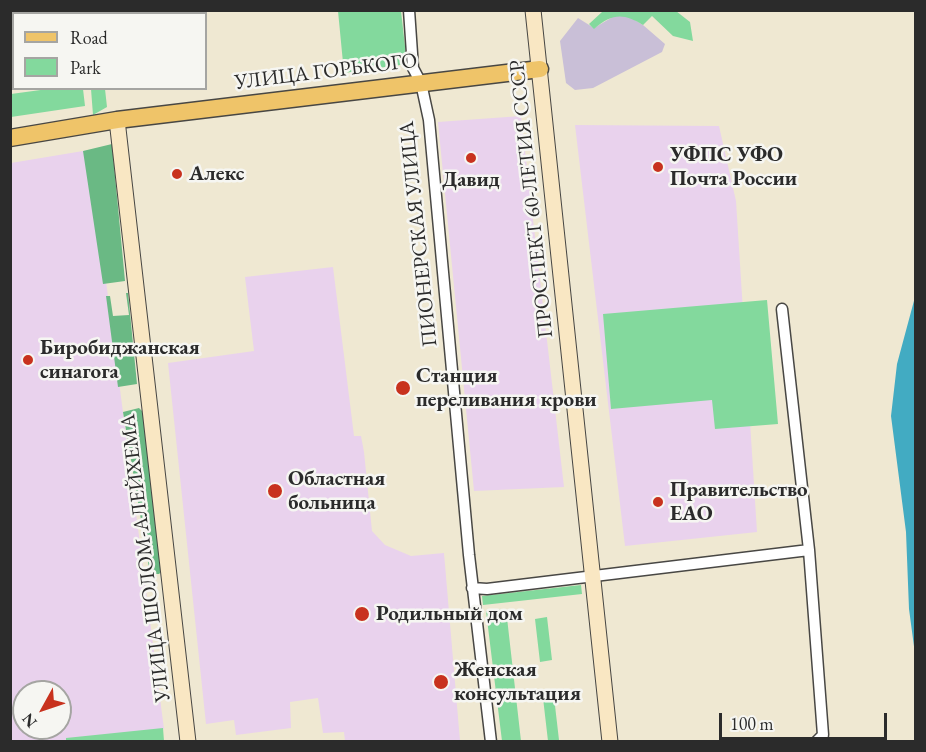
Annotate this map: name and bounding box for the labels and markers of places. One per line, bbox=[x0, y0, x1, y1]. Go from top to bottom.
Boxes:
place label: УФПС УФО Почта России bbox=[670, 142, 797, 192]
marker: Давид bbox=[464, 151, 478, 165]
marker: УФПС УФО Почта России bbox=[651, 160, 665, 174]
place label: Алекс bbox=[189, 161, 244, 187]
marker: Алекс bbox=[170, 167, 184, 181]
place label: Давид bbox=[442, 167, 500, 193]
place label: Биробиджанская синагога bbox=[40, 335, 200, 385]
marker: Биробиджанская синагога bbox=[21, 353, 35, 367]
place label: Станция переливания крови bbox=[416, 363, 597, 413]
marker: Станция переливания крови bbox=[394, 379, 412, 397]
place label: Областная больница bbox=[288, 466, 385, 516]
place label: Правительство ЕАО bbox=[670, 477, 808, 527]
marker: Областная больница bbox=[266, 482, 284, 500]
marker: Правительство ЕАО bbox=[651, 495, 665, 509]
place label: Родильный дом bbox=[376, 601, 523, 627]
marker: Родильный дом bbox=[353, 605, 371, 623]
place label: Женская консультация bbox=[454, 657, 581, 707]
marker: Женская консультация bbox=[432, 673, 450, 691]

